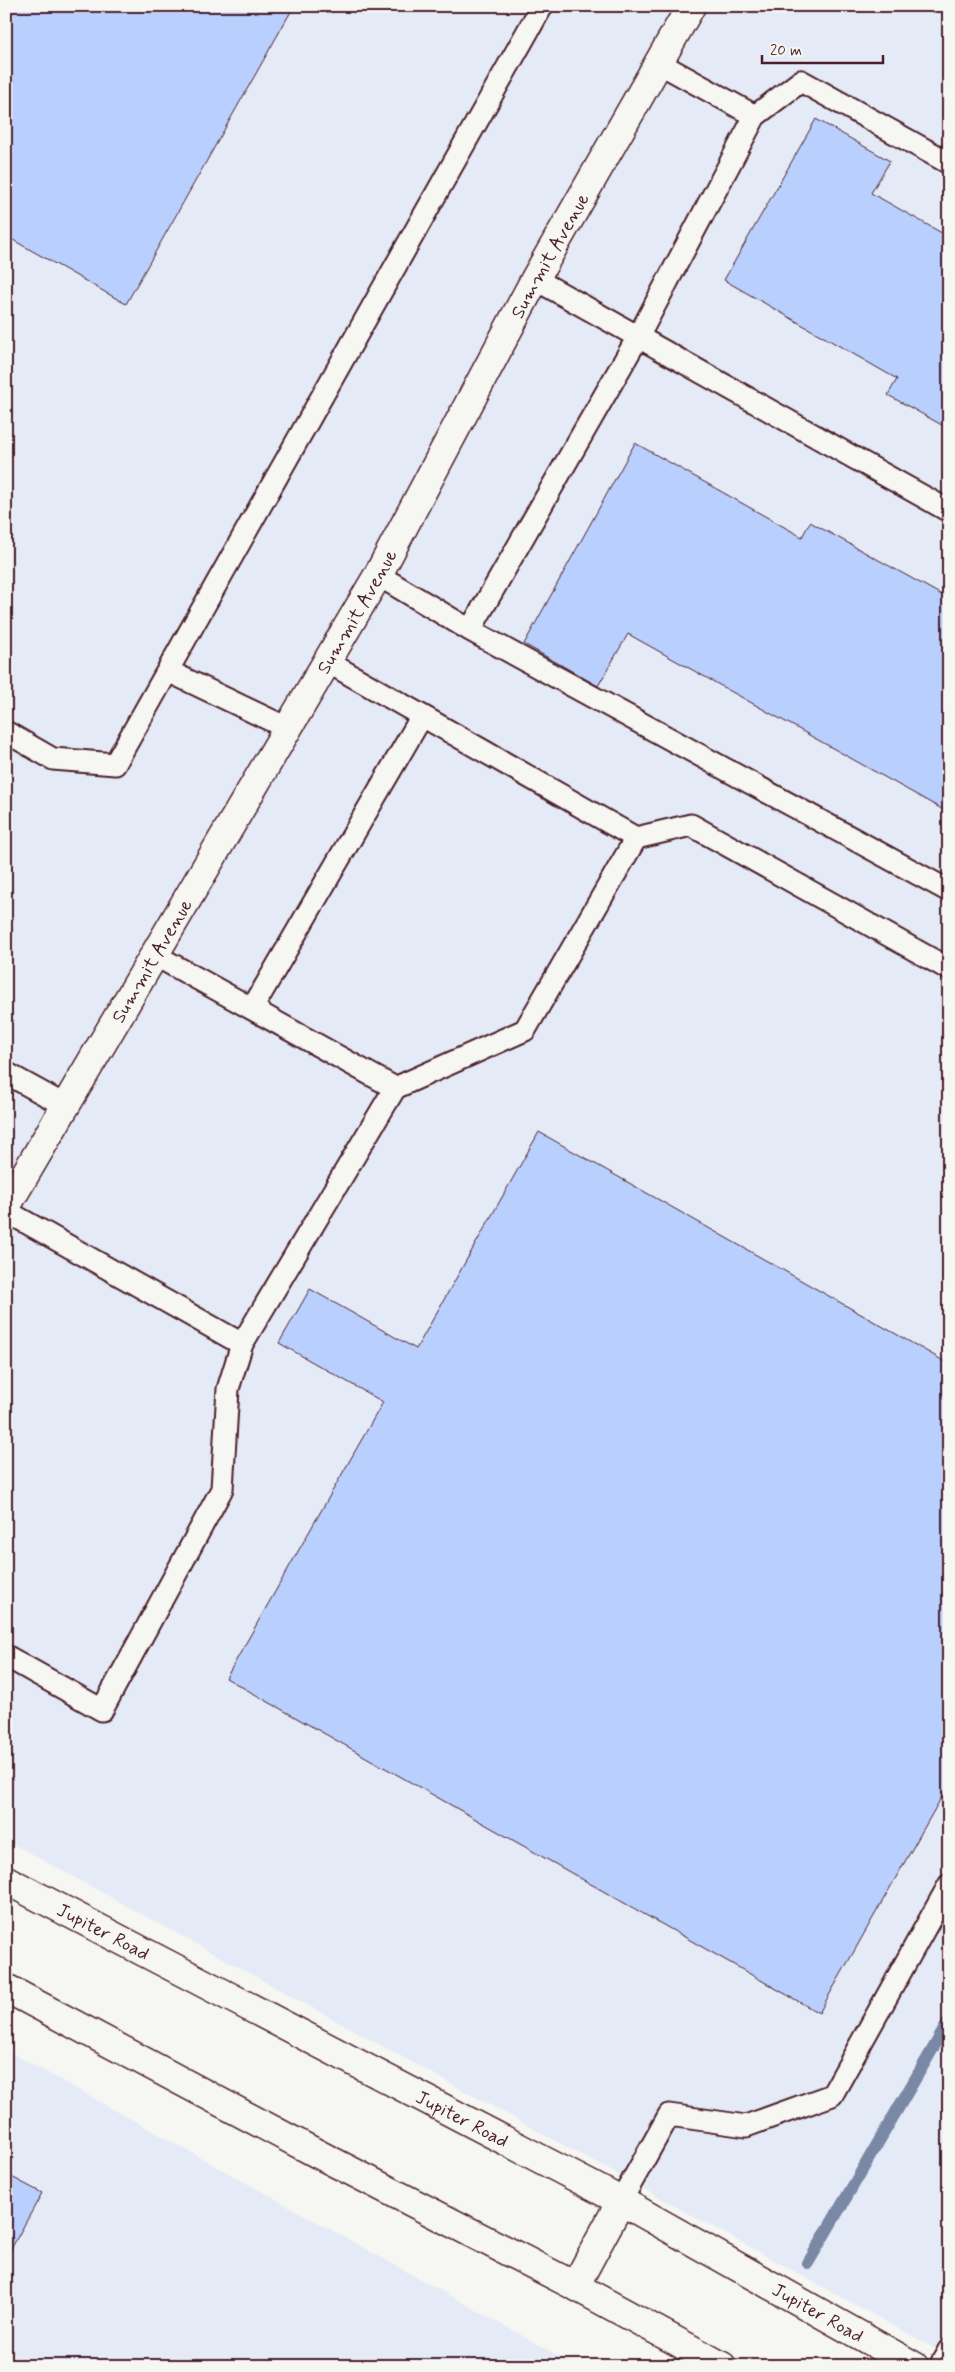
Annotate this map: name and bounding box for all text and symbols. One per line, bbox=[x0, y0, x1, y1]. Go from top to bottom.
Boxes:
scale bar bbox=[762, 32, 884, 64]
text: 20 m bbox=[770, 41, 802, 61]
street label: Summit Avenue bbox=[505, 189, 596, 323]
street label: Summit Avenue bbox=[312, 545, 403, 679]
street label: Summit Avenue bbox=[106, 895, 199, 1028]
street label: Jupiter Road bbox=[52, 1898, 153, 1967]
street label: Jupiter Road bbox=[411, 2085, 512, 2154]
street label: Jupiter Road bbox=[767, 2278, 868, 2349]

